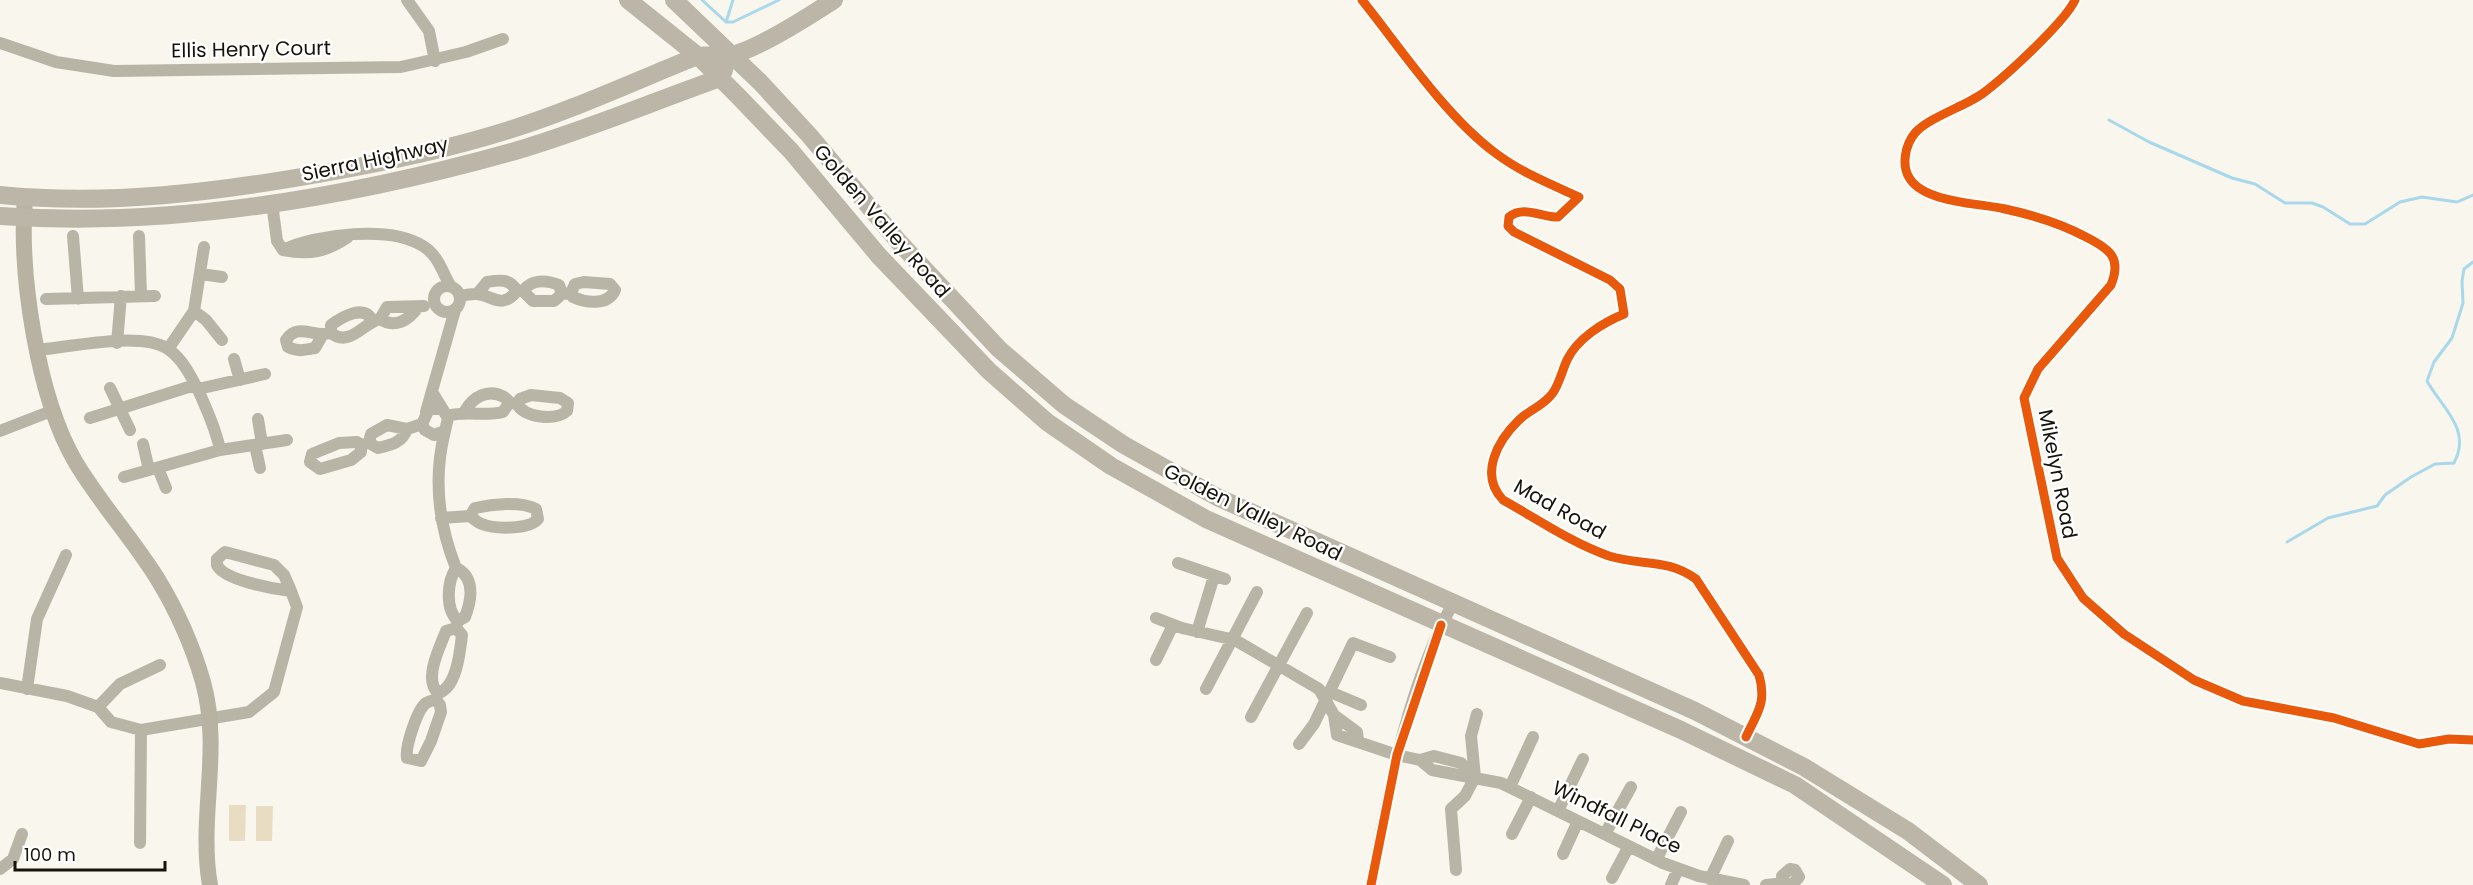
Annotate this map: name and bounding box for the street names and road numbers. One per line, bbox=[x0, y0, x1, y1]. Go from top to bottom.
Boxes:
street label: Ellis Henry Court bbox=[171, 34, 331, 64]
street label: Sierra Highway bbox=[299, 130, 451, 188]
street label: Golden Valley Road bbox=[807, 138, 957, 304]
street label: Mikelyn Road bbox=[2032, 407, 2084, 541]
street label: Golden Valley Road bbox=[1159, 457, 1347, 567]
street label: Mad Road bbox=[1509, 472, 1611, 546]
street label: Windfall Place bbox=[1548, 774, 1686, 860]

